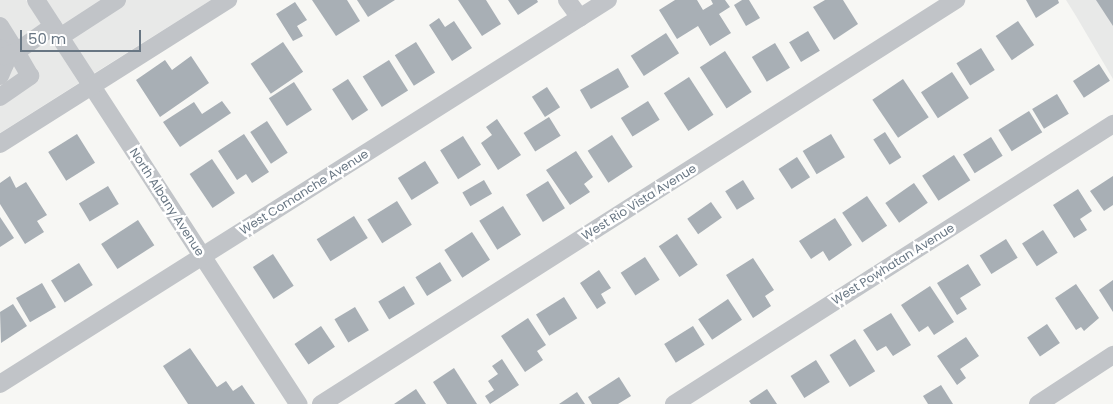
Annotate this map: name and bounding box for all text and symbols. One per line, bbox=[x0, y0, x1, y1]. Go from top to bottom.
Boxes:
scale bar bbox=[22, 20, 144, 52]
text: 50 m bbox=[28, 28, 66, 49]
street label: North Albany Avenue bbox=[127, 145, 207, 259]
street label: West Comanche Avenue bbox=[237, 146, 371, 238]
street label: West Rio Vista Avenue bbox=[579, 161, 699, 243]
street label: West Powhatan Avenue bbox=[829, 220, 957, 308]

